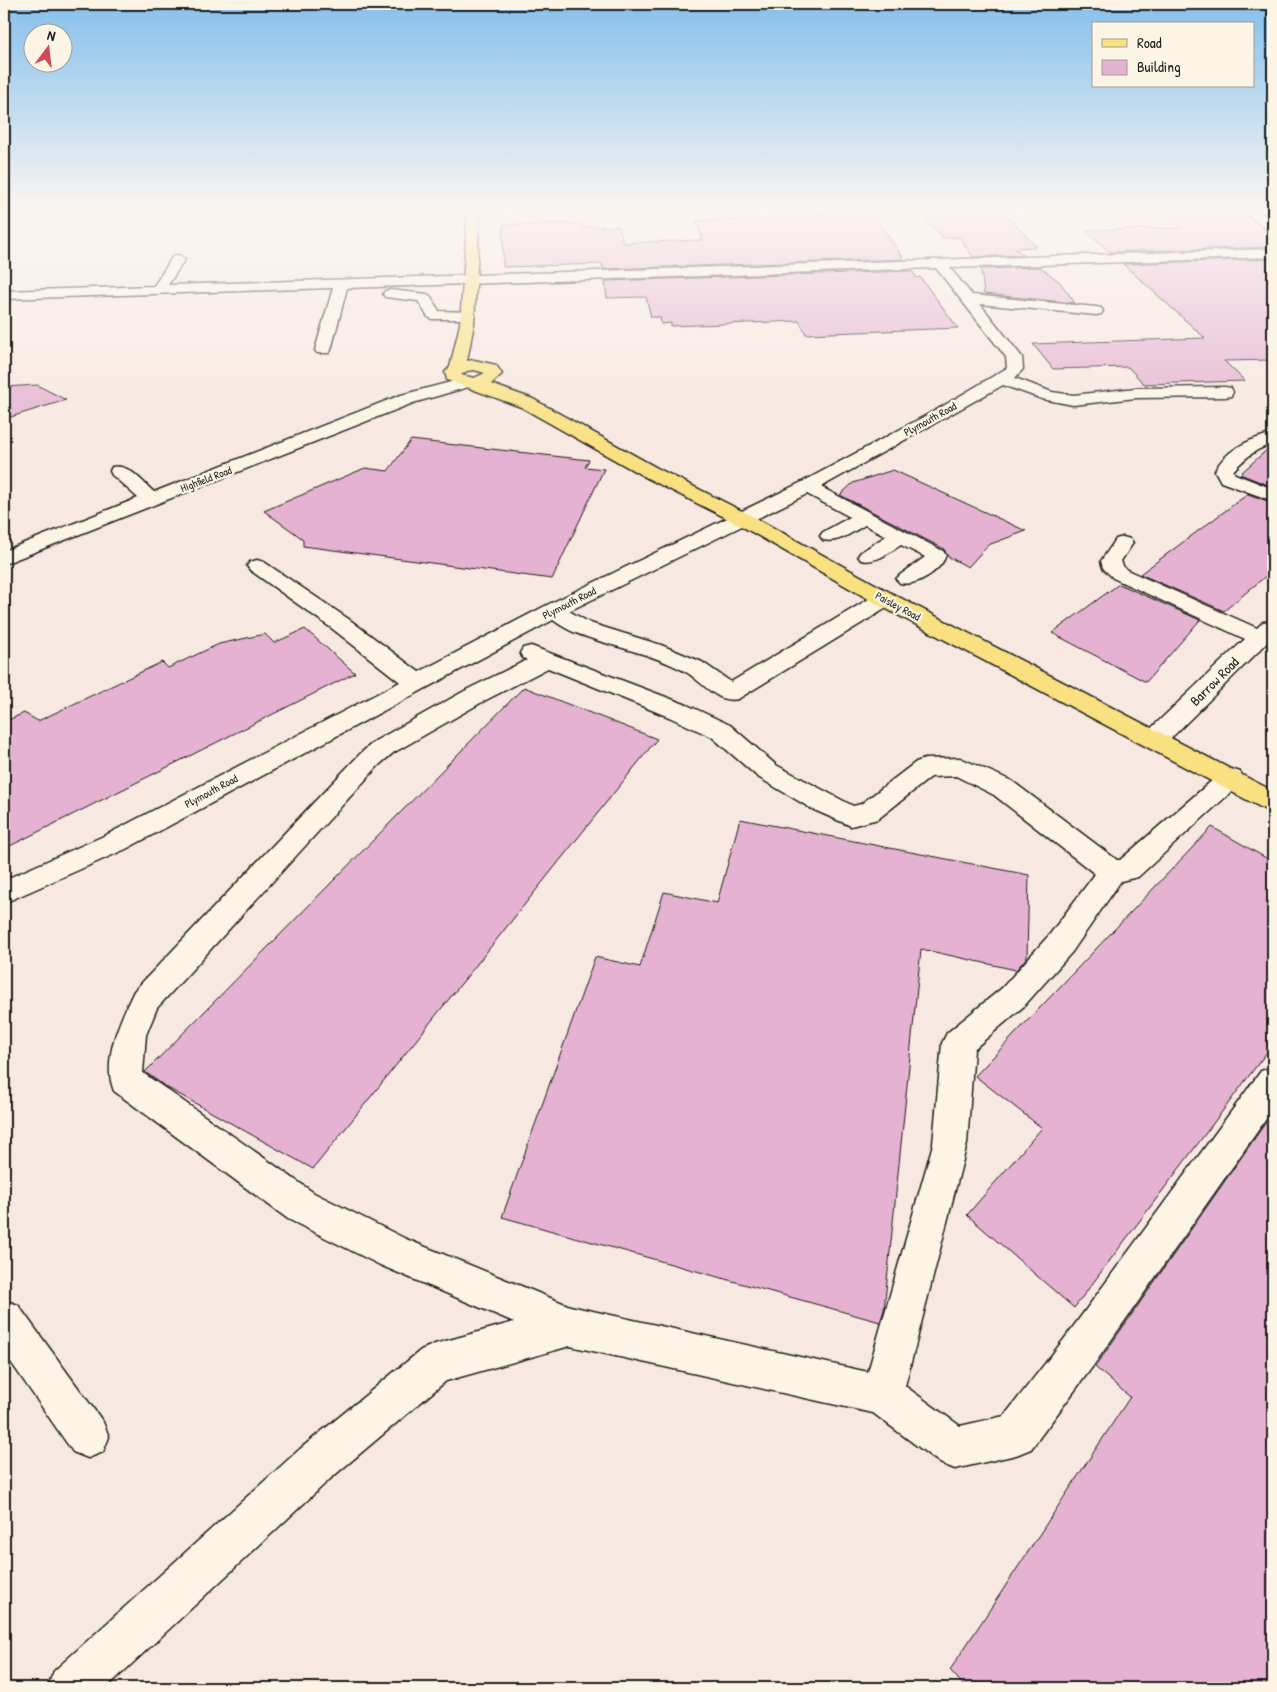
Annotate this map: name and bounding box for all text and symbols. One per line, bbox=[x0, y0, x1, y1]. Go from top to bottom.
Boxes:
north arrow bbox=[22, 22, 72, 72]
legend bbox=[1092, 22, 1254, 88]
text: N bbox=[45, 25, 58, 45]
text: Road bbox=[1137, 32, 1162, 53]
text: Building bbox=[1137, 56, 1181, 77]
street label: Plymouth Road bbox=[901, 398, 959, 439]
street label: Highfield Road bbox=[178, 463, 234, 495]
street label: Plymouth Road bbox=[540, 583, 599, 622]
street label: Paisley Road bbox=[873, 588, 923, 624]
street label: Barrow Road bbox=[1185, 652, 1243, 710]
street label: Plymouth Road bbox=[182, 771, 241, 811]

